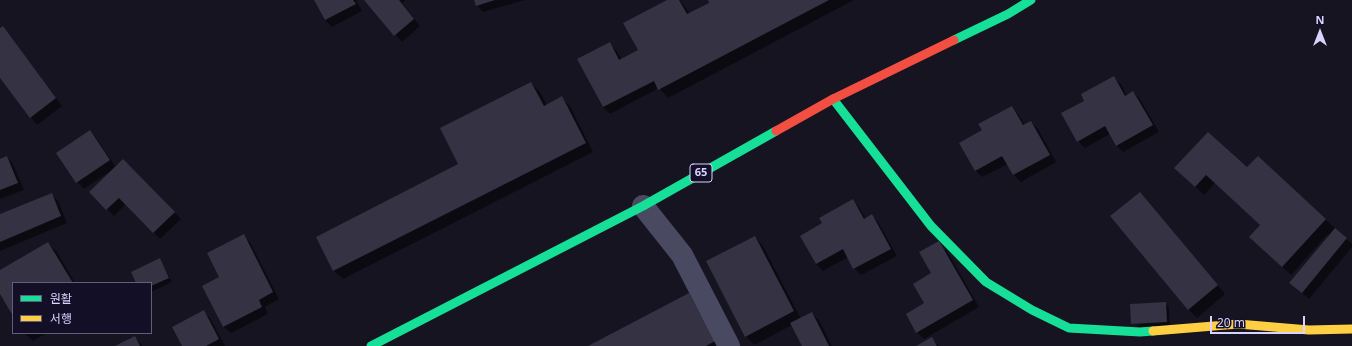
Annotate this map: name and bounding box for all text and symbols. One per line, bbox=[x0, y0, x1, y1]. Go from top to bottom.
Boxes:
north arrow bbox=[1300, 12, 1340, 52]
text: N bbox=[1316, 12, 1324, 27]
road number: 65 bbox=[690, 164, 712, 182]
legend bbox=[12, 282, 152, 334]
text: 원활 bbox=[50, 290, 72, 307]
scale bar bbox=[1212, 308, 1307, 334]
text: 서행 bbox=[50, 310, 72, 327]
text: 20 m bbox=[1217, 314, 1245, 331]

